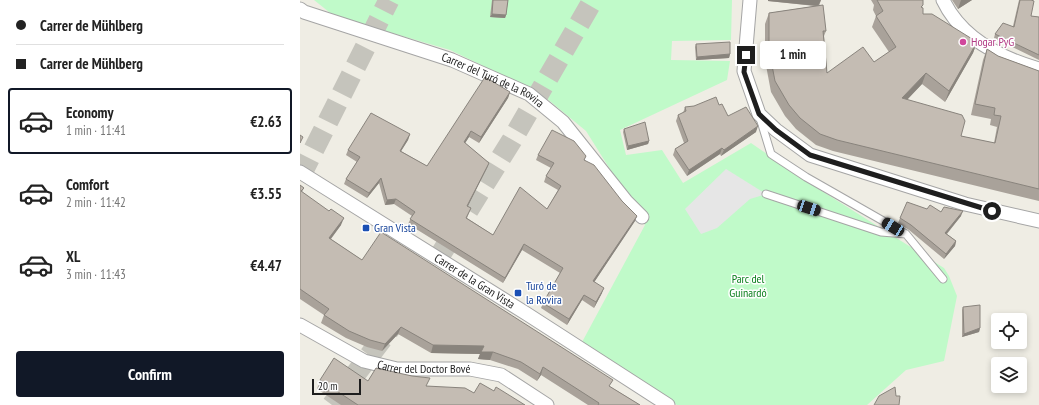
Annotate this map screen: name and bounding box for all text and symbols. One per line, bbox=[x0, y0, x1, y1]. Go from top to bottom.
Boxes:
text: Carrer de Mühlberg bbox=[40, 16, 143, 35]
place label: Hogar PyG bbox=[971, 34, 1014, 49]
marker: Hogar PyG bbox=[958, 37, 968, 47]
callout: 1 min bbox=[760, 41, 826, 69]
route end bbox=[737, 46, 755, 64]
text: 1 min bbox=[780, 46, 806, 63]
street label: Carrer del Turó de la Rovira bbox=[440, 49, 548, 110]
text: Carrer de Mühlberg bbox=[40, 54, 143, 73]
icon: car bbox=[18, 103, 54, 139]
text: Economy bbox=[66, 103, 114, 122]
text: €2.63 bbox=[250, 112, 282, 131]
text: 1 min · 11:41 bbox=[66, 122, 126, 139]
icon: car bbox=[18, 175, 54, 211]
text: Comfort bbox=[66, 175, 109, 194]
text: €3.55 bbox=[250, 184, 282, 203]
text: 2 min · 11:42 bbox=[66, 194, 126, 211]
car bbox=[796, 199, 822, 217]
route start bbox=[983, 202, 1001, 220]
car bbox=[880, 216, 906, 238]
place label: Gran Vista bbox=[374, 220, 416, 235]
marker: Gran Vista bbox=[361, 223, 371, 233]
icon: car bbox=[18, 247, 54, 283]
text: XL bbox=[66, 247, 80, 266]
street label: Carrer de la Gran Vista bbox=[432, 250, 518, 312]
text: €4.47 bbox=[250, 256, 282, 275]
text: 3 min · 11:43 bbox=[66, 266, 126, 283]
park label: Parc del Guinardó bbox=[729, 271, 767, 300]
place label: Turó de la Rovira bbox=[526, 278, 562, 307]
marker: Turó de la Rovira bbox=[513, 288, 523, 298]
map controls bbox=[991, 313, 1027, 393]
button: locate bbox=[991, 313, 1027, 349]
button: Confirm bbox=[16, 351, 284, 397]
street label: Carrer del Doctor Bové bbox=[376, 356, 470, 376]
button: layers bbox=[991, 357, 1027, 393]
scale bar bbox=[312, 377, 361, 396]
text: 20 m bbox=[318, 379, 337, 393]

